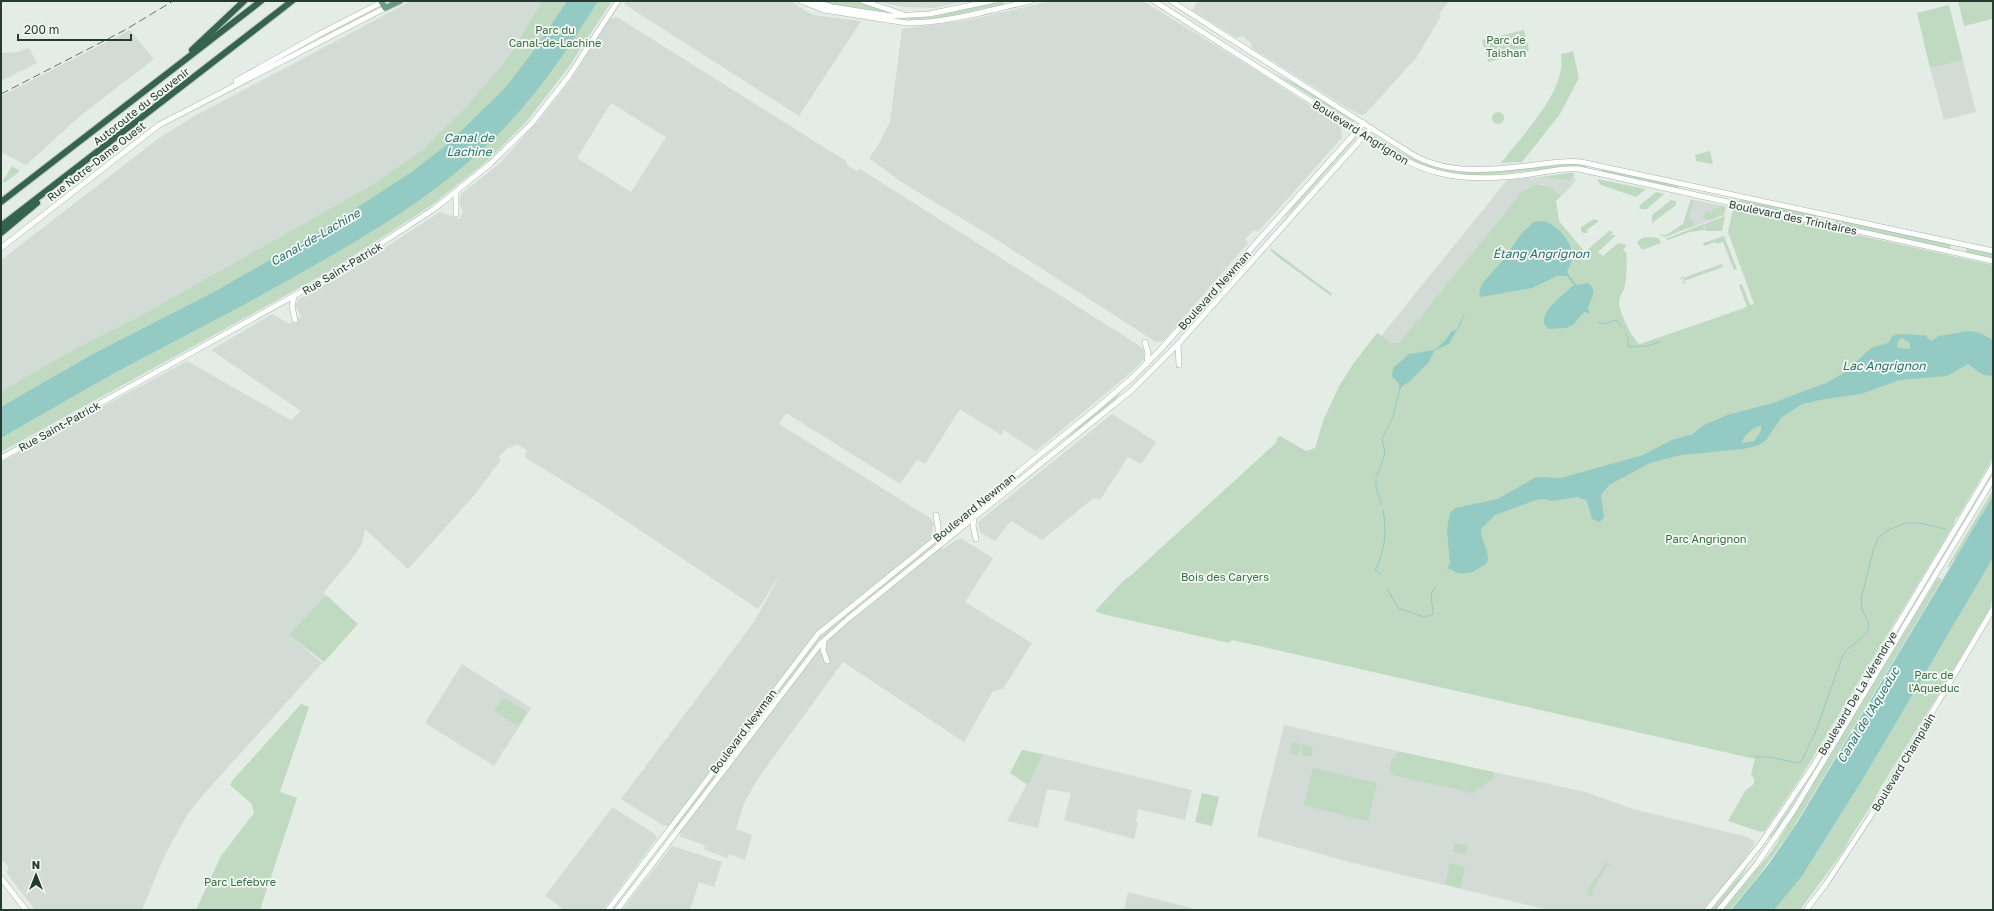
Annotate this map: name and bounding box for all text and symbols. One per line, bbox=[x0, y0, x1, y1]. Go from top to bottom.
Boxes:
scale bar bbox=[18, 16, 131, 42]
text: 200 m bbox=[24, 22, 59, 37]
park label: Parc du Canal-de-Lachine bbox=[509, 23, 601, 49]
park label: Parc de Taishan bbox=[1486, 33, 1526, 59]
street label: Autoroute du Souvenir bbox=[90, 64, 192, 148]
street label: Boulevard Angrignon bbox=[1311, 97, 1411, 167]
street label: Rue Notre-Dame Ouest bbox=[44, 119, 148, 203]
water label: Canal de Lachine bbox=[444, 130, 495, 159]
street label: Boulevard des Trinitaires bbox=[1728, 197, 1858, 237]
water label: Canal-de-Lachine bbox=[267, 205, 363, 269]
street label: Rue Saint-Patrick bbox=[300, 239, 384, 297]
water label: Étang Angrignon bbox=[1493, 246, 1590, 261]
street label: Boulevard Newman bbox=[1175, 248, 1253, 332]
water label: Lac Angrignon bbox=[1842, 358, 1926, 373]
street label: Rue Saint-Patrick bbox=[16, 398, 102, 454]
street label: Boulevard Newman bbox=[930, 470, 1018, 544]
park label: Parc Angrignon bbox=[1665, 532, 1747, 545]
park label: Bois des Caryers bbox=[1181, 570, 1269, 583]
street label: Boulevard De La Vérendrye bbox=[1815, 629, 1899, 757]
water label: Canal de l'Aqueduc bbox=[1833, 663, 1903, 766]
park label: Parc de l'Aqueduc bbox=[1908, 668, 1960, 694]
street label: Boulevard Newman bbox=[707, 686, 779, 776]
street label: Boulevard Champlain bbox=[1868, 711, 1938, 813]
north arrow bbox=[16, 855, 56, 895]
text: N bbox=[32, 858, 40, 871]
park label: Parc Lefebvre bbox=[204, 875, 276, 888]

